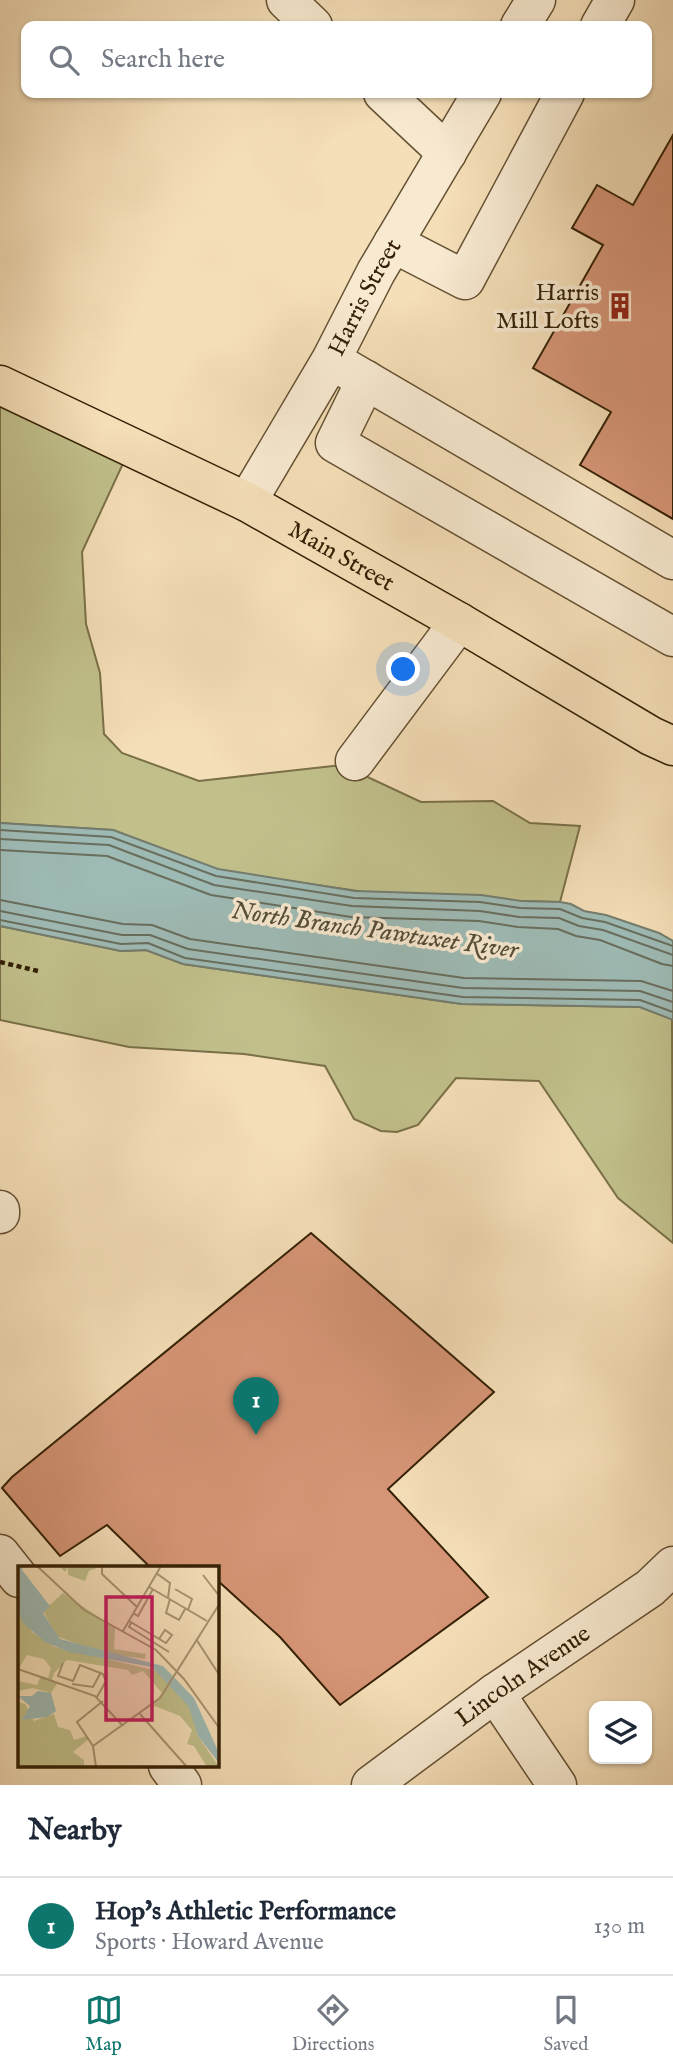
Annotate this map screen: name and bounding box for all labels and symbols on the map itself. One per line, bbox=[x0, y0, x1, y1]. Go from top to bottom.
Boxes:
street label: Harris Street bbox=[322, 234, 409, 362]
place label: Harris Mill Lofts bbox=[496, 278, 599, 337]
building icon: Harris Mill Lofts bbox=[605, 291, 635, 321]
street label: Main Street bbox=[282, 515, 399, 599]
your location bbox=[386, 652, 420, 686]
water label: North Branch Pawtuxet River bbox=[229, 894, 521, 967]
pin: 1 bbox=[233, 1377, 279, 1435]
inset map bbox=[18, 1566, 219, 1768]
street label: Lincoln Avenue bbox=[450, 1619, 597, 1734]

